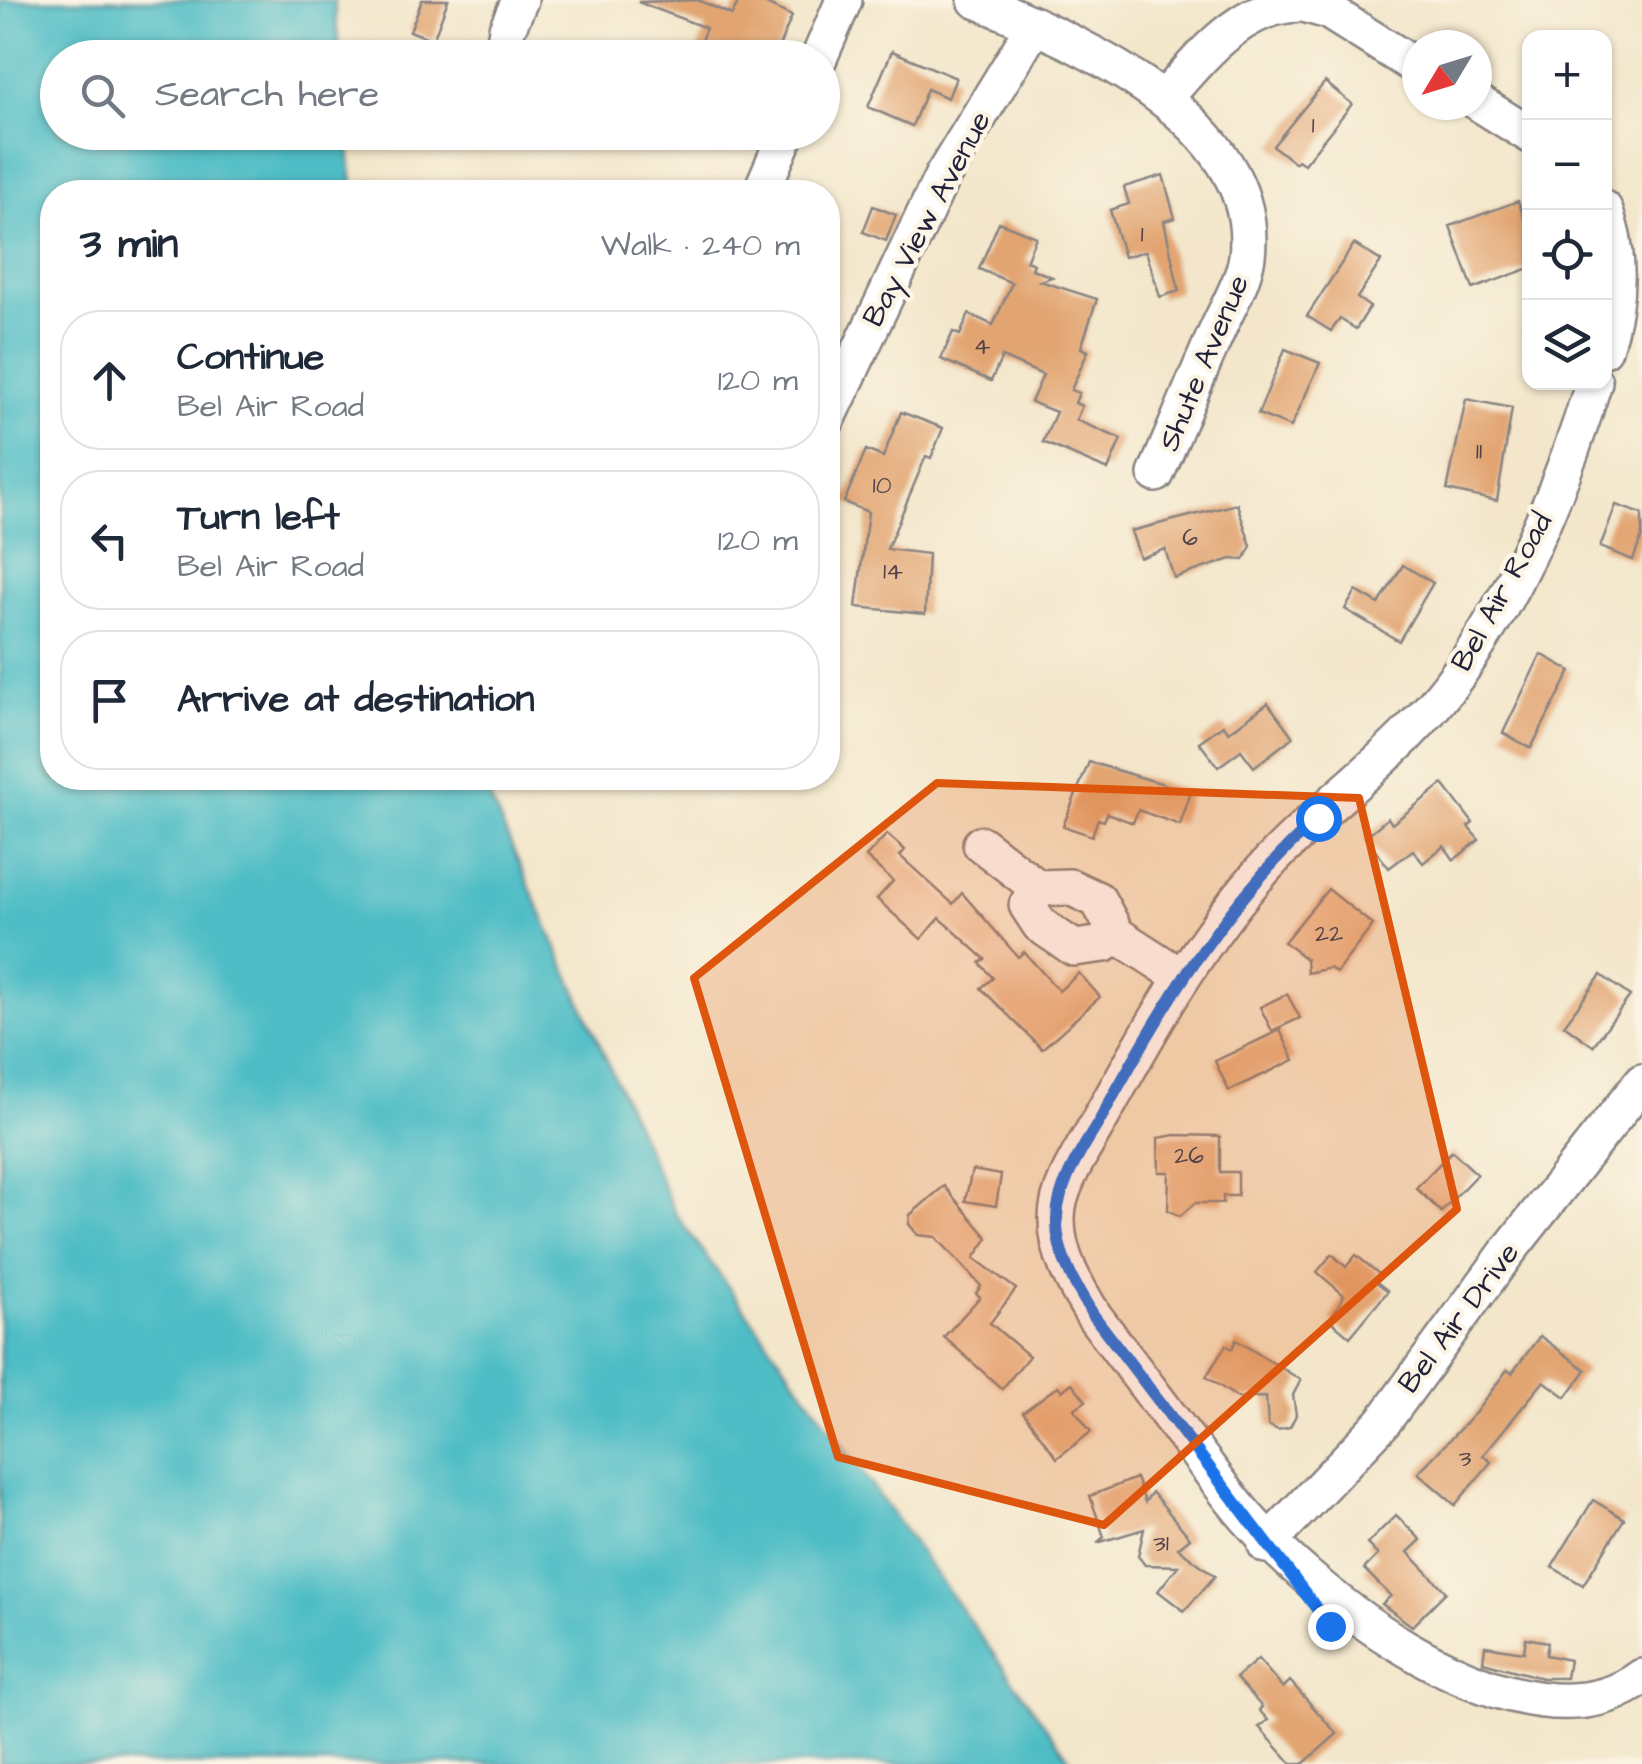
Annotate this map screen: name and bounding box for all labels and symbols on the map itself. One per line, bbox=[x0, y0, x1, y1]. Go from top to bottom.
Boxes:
north arrow bbox=[1402, 30, 1492, 120]
street label: Bay View Avenue bbox=[852, 104, 1002, 335]
house number: 1 bbox=[1311, 108, 1315, 143]
house number: 1 bbox=[1140, 217, 1144, 252]
street label: Shute Avenue bbox=[1148, 269, 1260, 457]
house number: 4 bbox=[973, 329, 991, 364]
house number: 11 bbox=[1476, 434, 1482, 469]
house number: 10 bbox=[873, 468, 892, 503]
street label: Bel Air Road bbox=[1441, 505, 1563, 679]
house number: 6 bbox=[1182, 520, 1198, 555]
house number: 14 bbox=[883, 554, 903, 589]
route start bbox=[1296, 796, 1342, 842]
house number: 22 bbox=[1315, 916, 1343, 951]
house number: 26 bbox=[1174, 1138, 1204, 1173]
street label: Bel Air Drive bbox=[1388, 1234, 1530, 1402]
house number: 3 bbox=[1459, 1441, 1472, 1476]
house number: 31 bbox=[1153, 1526, 1169, 1561]
route end bbox=[1308, 1604, 1354, 1650]

